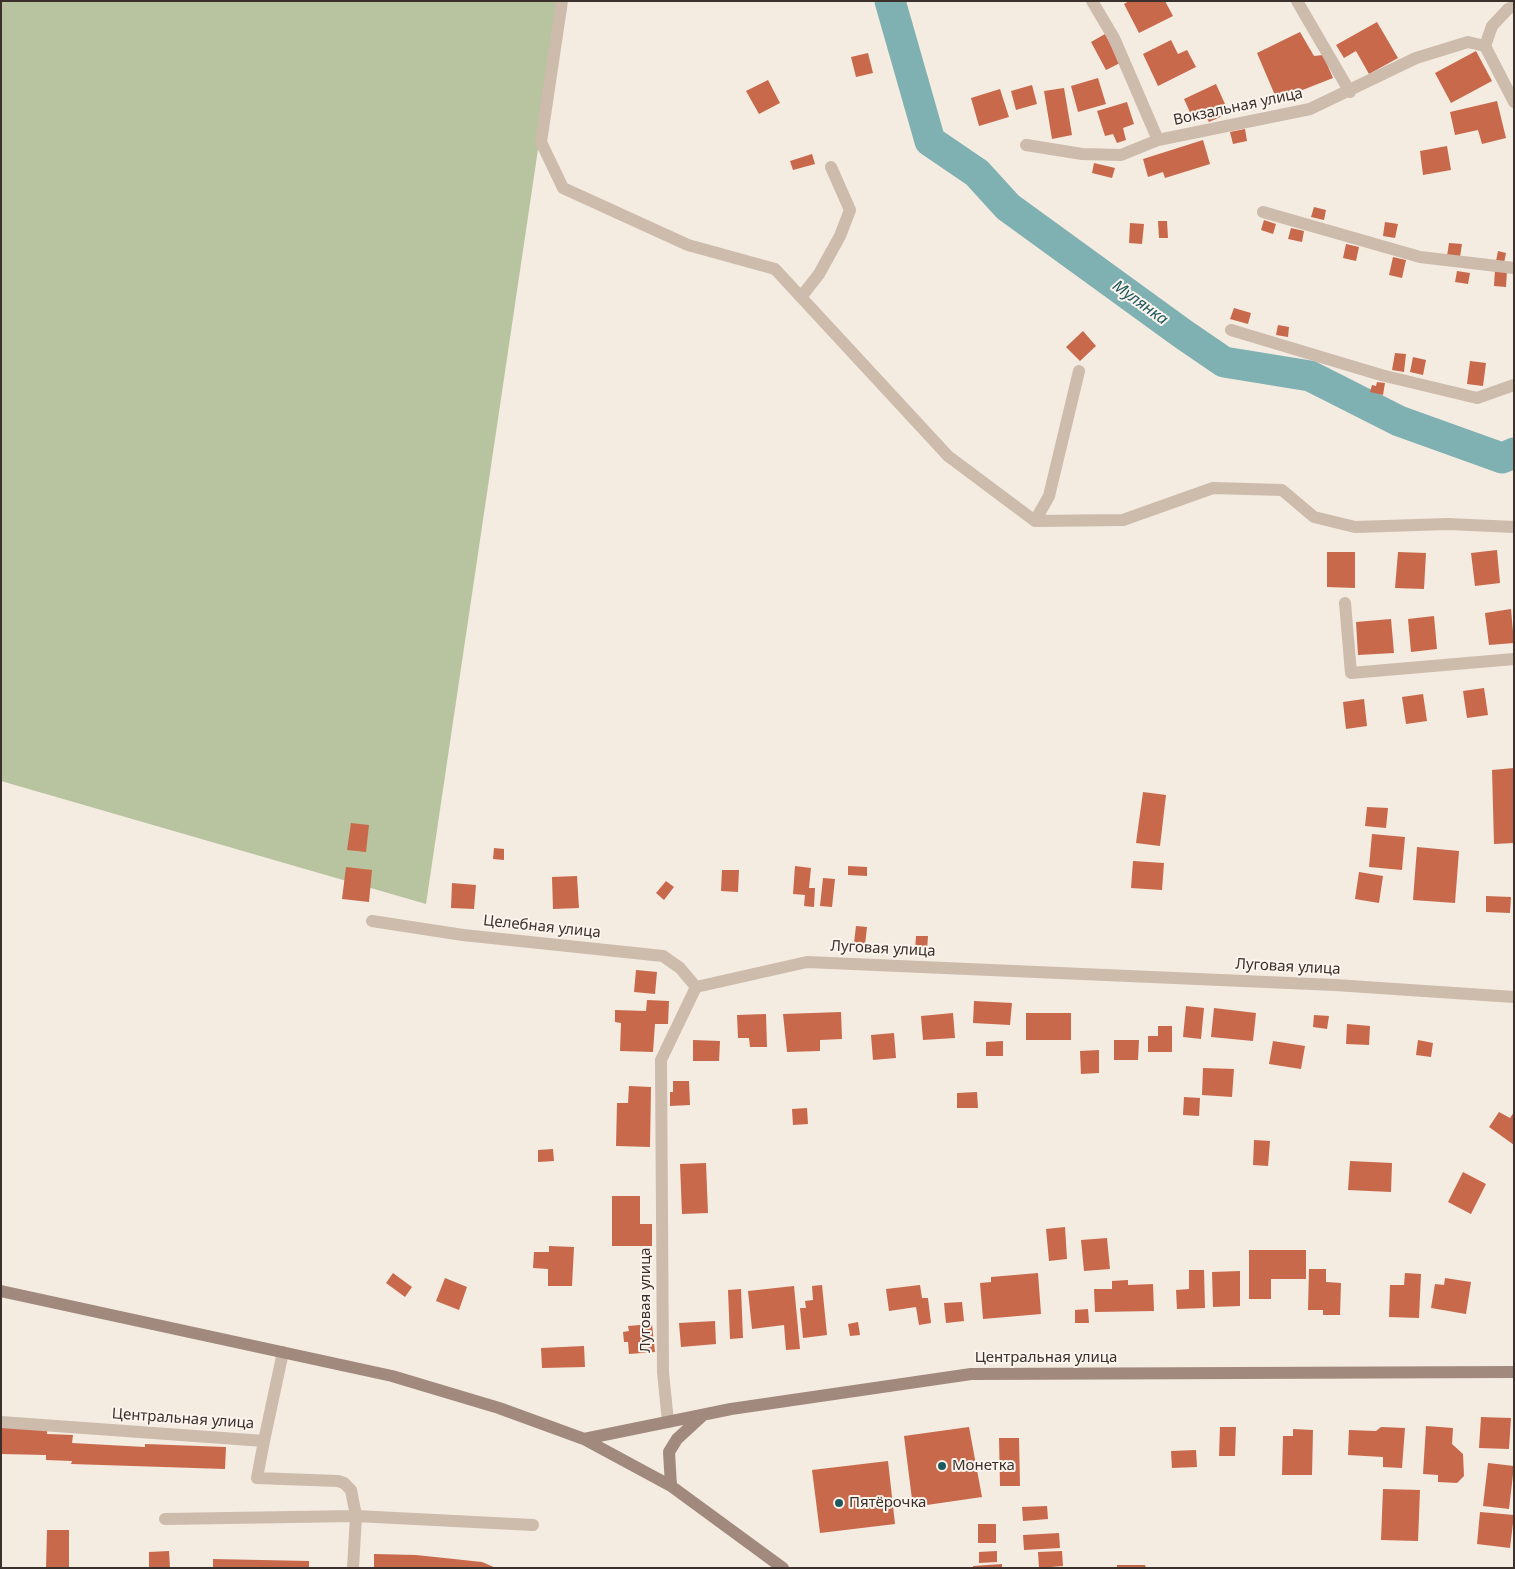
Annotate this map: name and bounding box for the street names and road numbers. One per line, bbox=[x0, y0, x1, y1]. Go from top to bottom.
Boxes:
street label: Вокзальная улица bbox=[1172, 84, 1304, 130]
street label: Целебная улица bbox=[482, 912, 602, 942]
street label: Луговая улица bbox=[830, 937, 936, 961]
street label: Луговая улица bbox=[1235, 955, 1341, 979]
street label: Луговая улица bbox=[637, 1247, 655, 1353]
street label: Центральная улица bbox=[975, 1349, 1117, 1367]
street label: Центральная улица bbox=[111, 1405, 255, 1433]

